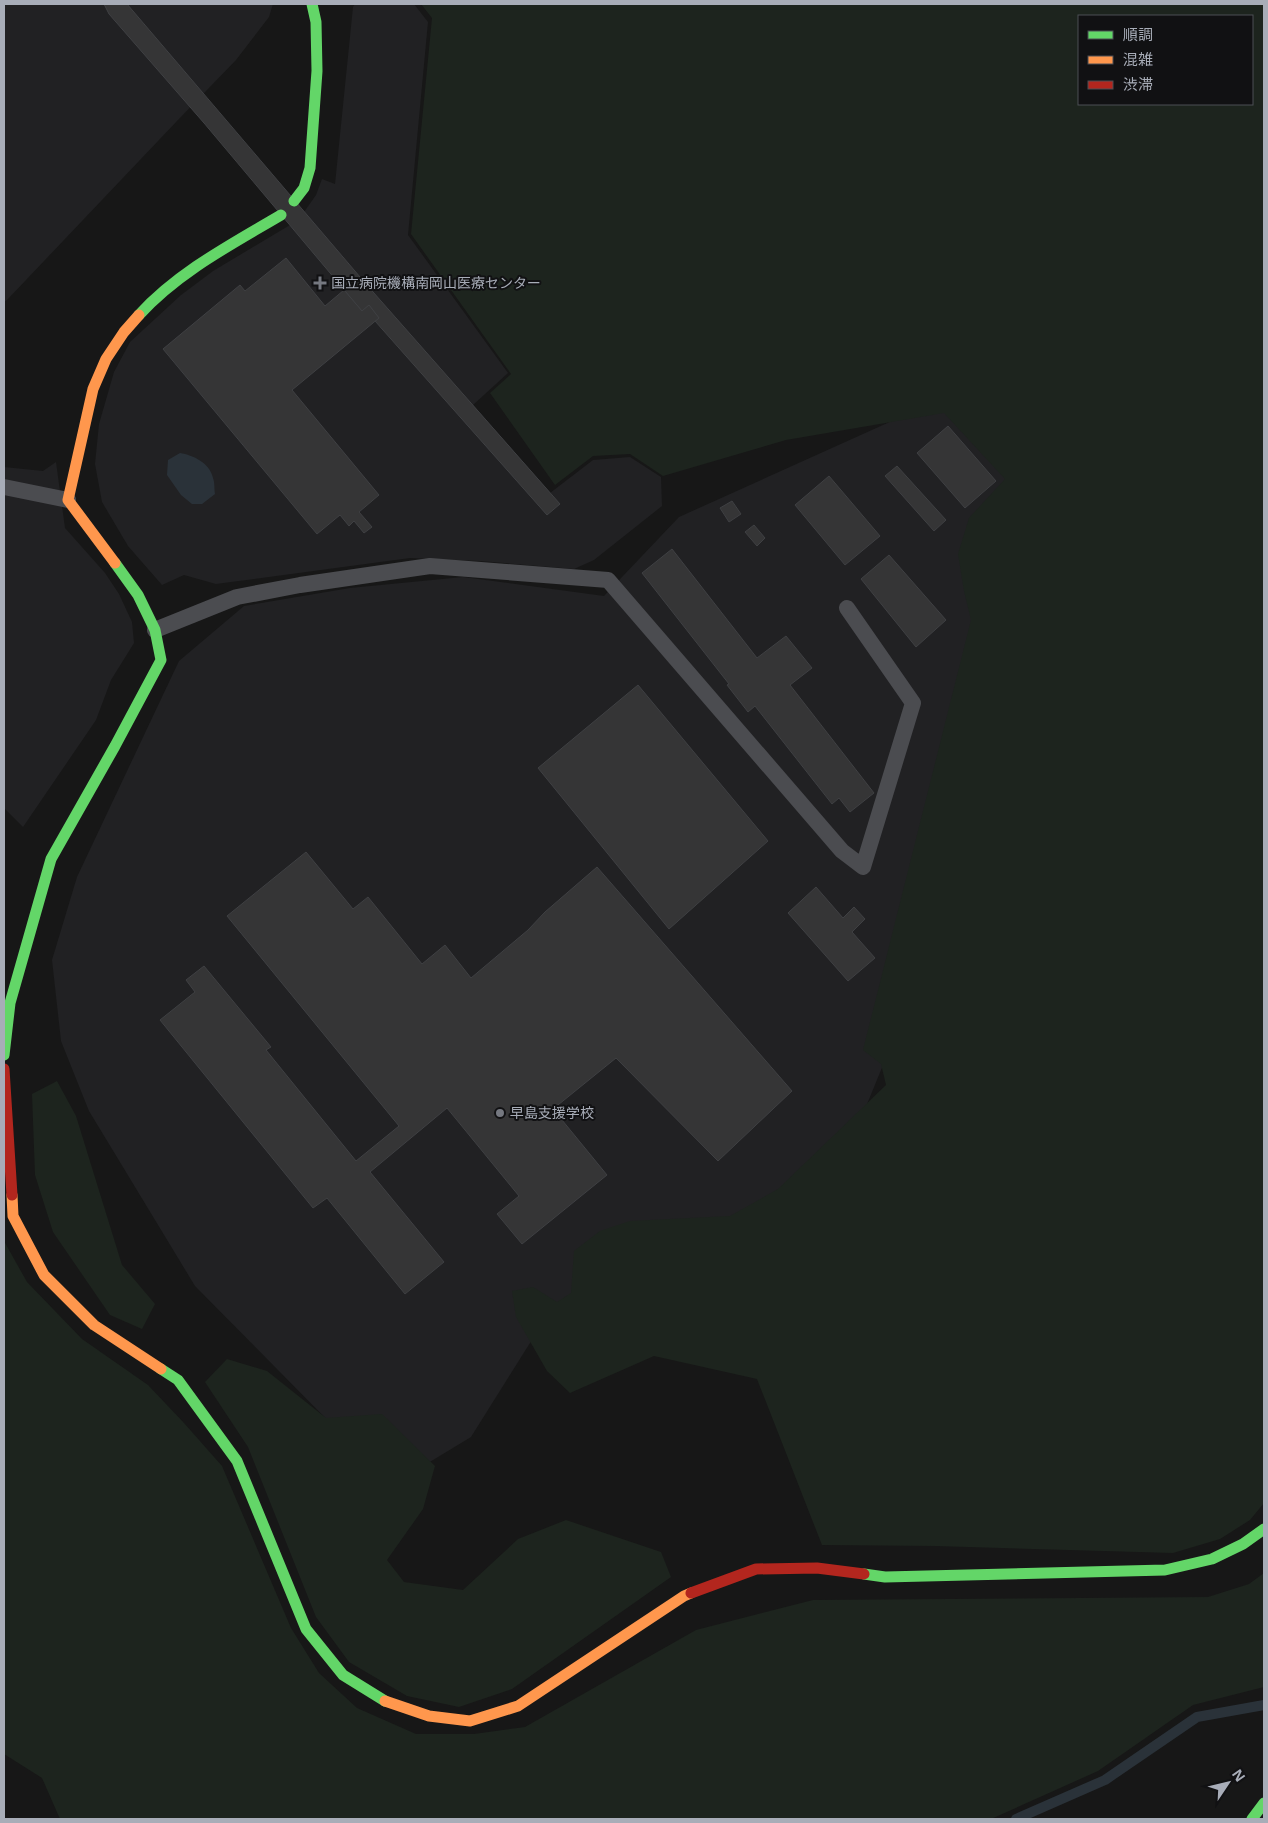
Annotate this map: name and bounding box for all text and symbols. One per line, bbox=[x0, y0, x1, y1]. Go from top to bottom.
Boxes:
legend bbox=[1078, 15, 1253, 105]
text: 順調 bbox=[1123, 24, 1153, 44]
text: 混雑 bbox=[1123, 49, 1153, 69]
text: 渋滞 bbox=[1123, 74, 1153, 94]
place label: 国立病院機構南岡山医療センター bbox=[331, 273, 541, 292]
marker: 国立病院機構南岡山医療センター bbox=[313, 276, 327, 290]
place label: 早島支援学校 bbox=[510, 1103, 594, 1122]
marker: 早島支援学校 bbox=[494, 1107, 506, 1119]
north arrow bbox=[1203, 1758, 1253, 1808]
text: N bbox=[1228, 1765, 1250, 1785]

